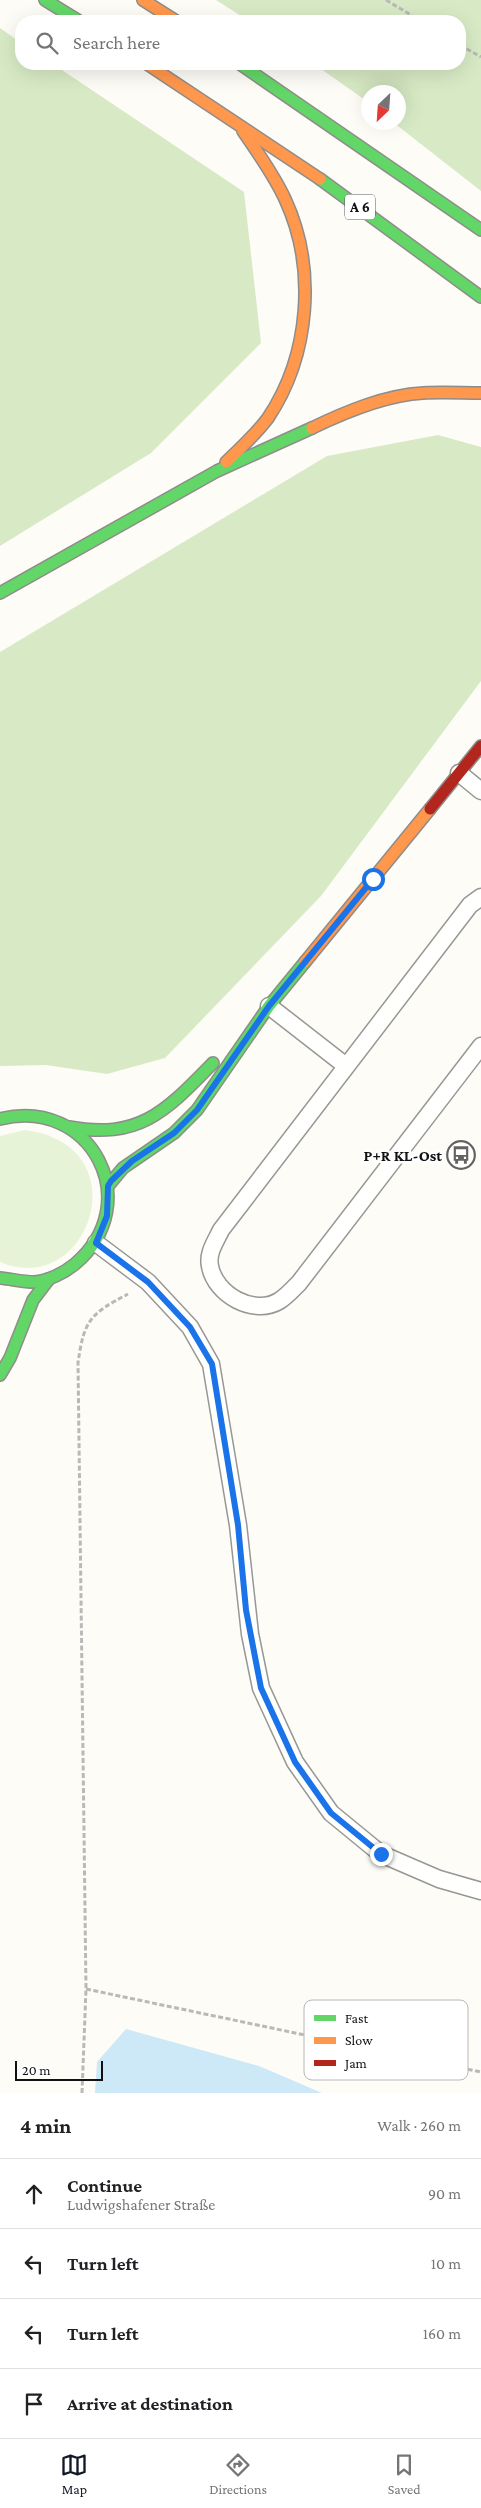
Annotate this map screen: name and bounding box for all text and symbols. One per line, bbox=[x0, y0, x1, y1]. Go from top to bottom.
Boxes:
search box bbox=[15, 15, 466, 70]
icon: search bbox=[33, 29, 61, 57]
text: Search here bbox=[73, 32, 160, 53]
north arrow bbox=[361, 85, 406, 130]
road number: A 6 bbox=[345, 194, 375, 220]
route start bbox=[362, 868, 385, 891]
bus stop icon: P+R KL-Ost bbox=[446, 1140, 476, 1170]
place label: P+R KL-Ost bbox=[364, 1147, 442, 1164]
route end bbox=[370, 1843, 393, 1866]
legend bbox=[304, 2000, 468, 2080]
text: Fast bbox=[345, 2010, 369, 2026]
text: Slow bbox=[345, 2032, 373, 2048]
text: Jam bbox=[343, 2055, 367, 2071]
scale bar bbox=[15, 2058, 102, 2081]
text: 20 m bbox=[22, 2062, 50, 2078]
text: 4 min bbox=[20, 2114, 71, 2138]
text: Walk · 260 m bbox=[377, 2117, 461, 2134]
text: Continue bbox=[67, 2175, 142, 2196]
icon: ahead bbox=[20, 2180, 48, 2208]
text: 90 m bbox=[428, 2185, 461, 2202]
text: Ludwigshafener Straße bbox=[67, 2196, 215, 2213]
icon: left bbox=[20, 2250, 48, 2278]
text: Turn left bbox=[67, 2253, 139, 2274]
text: 10 m bbox=[431, 2255, 461, 2272]
icon: left bbox=[20, 2320, 48, 2348]
text: Turn left bbox=[67, 2323, 139, 2344]
text: 160 m bbox=[423, 2325, 461, 2342]
icon: arrive bbox=[20, 2390, 48, 2418]
text: Arrive at destination bbox=[67, 2393, 233, 2414]
tab: Map bbox=[60, 2451, 88, 2497]
tab: Directions bbox=[209, 2451, 267, 2497]
tab: Saved bbox=[388, 2451, 421, 2497]

